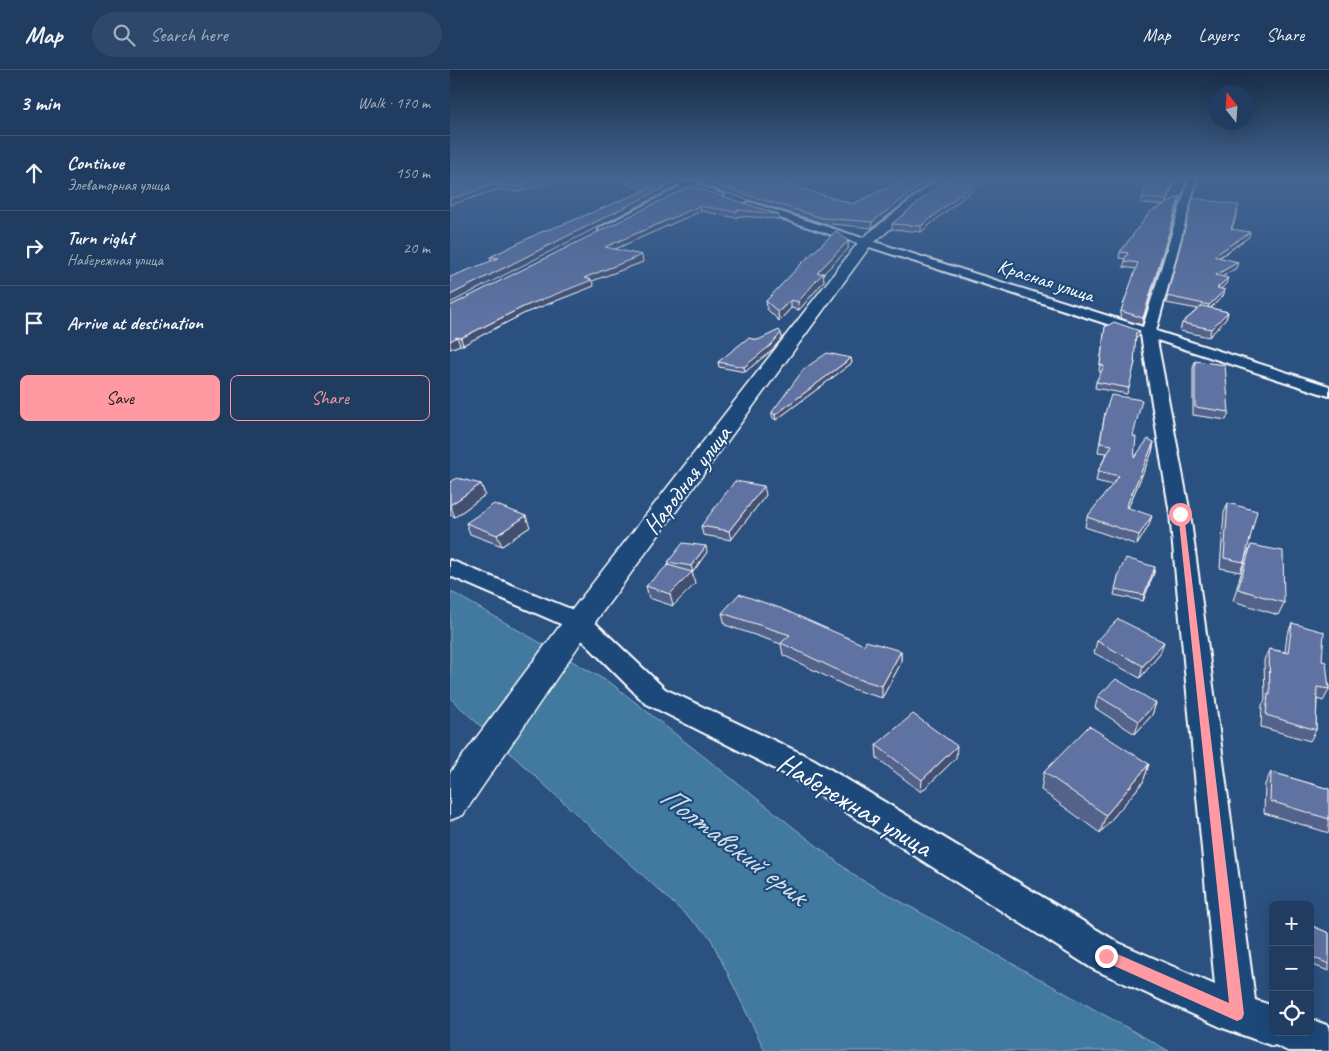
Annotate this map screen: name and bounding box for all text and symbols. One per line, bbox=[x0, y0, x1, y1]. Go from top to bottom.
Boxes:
search box bbox=[92, 12, 442, 57]
text: Map bbox=[25, 20, 62, 50]
icon: search bbox=[110, 21, 138, 49]
text: Search here bbox=[150, 23, 228, 47]
text: Map bbox=[1143, 24, 1171, 46]
text: Layers bbox=[1199, 24, 1238, 46]
text: Share bbox=[1266, 24, 1304, 46]
north arrow bbox=[1209, 85, 1254, 130]
text: 3 min bbox=[20, 90, 60, 116]
text: Walk · 170 m bbox=[358, 93, 430, 113]
text: Continue bbox=[67, 151, 124, 175]
icon: ahead bbox=[20, 159, 48, 187]
text: 150 m bbox=[396, 163, 430, 183]
text: Элеваторная улица bbox=[67, 175, 169, 195]
text: Turn right bbox=[67, 226, 134, 250]
icon: right bbox=[20, 234, 48, 262]
text: 20 m bbox=[403, 238, 430, 258]
text: Набережная улица bbox=[67, 250, 163, 270]
street label: Красная улица bbox=[994, 253, 1099, 308]
icon: arrive bbox=[20, 309, 48, 337]
text: Arrive at destination bbox=[67, 311, 203, 335]
button: Save bbox=[20, 375, 220, 421]
button: Share bbox=[230, 375, 430, 421]
street label: Народная улица bbox=[636, 419, 739, 540]
route start bbox=[1169, 503, 1192, 526]
street label: Набережная улица bbox=[771, 744, 941, 866]
water label: Полтавский ерик bbox=[653, 777, 819, 916]
map controls bbox=[1269, 901, 1314, 1036]
button: + bbox=[1269, 901, 1314, 946]
route end bbox=[1095, 945, 1118, 968]
button: − bbox=[1269, 946, 1314, 991]
button: locate bbox=[1269, 991, 1314, 1036]

